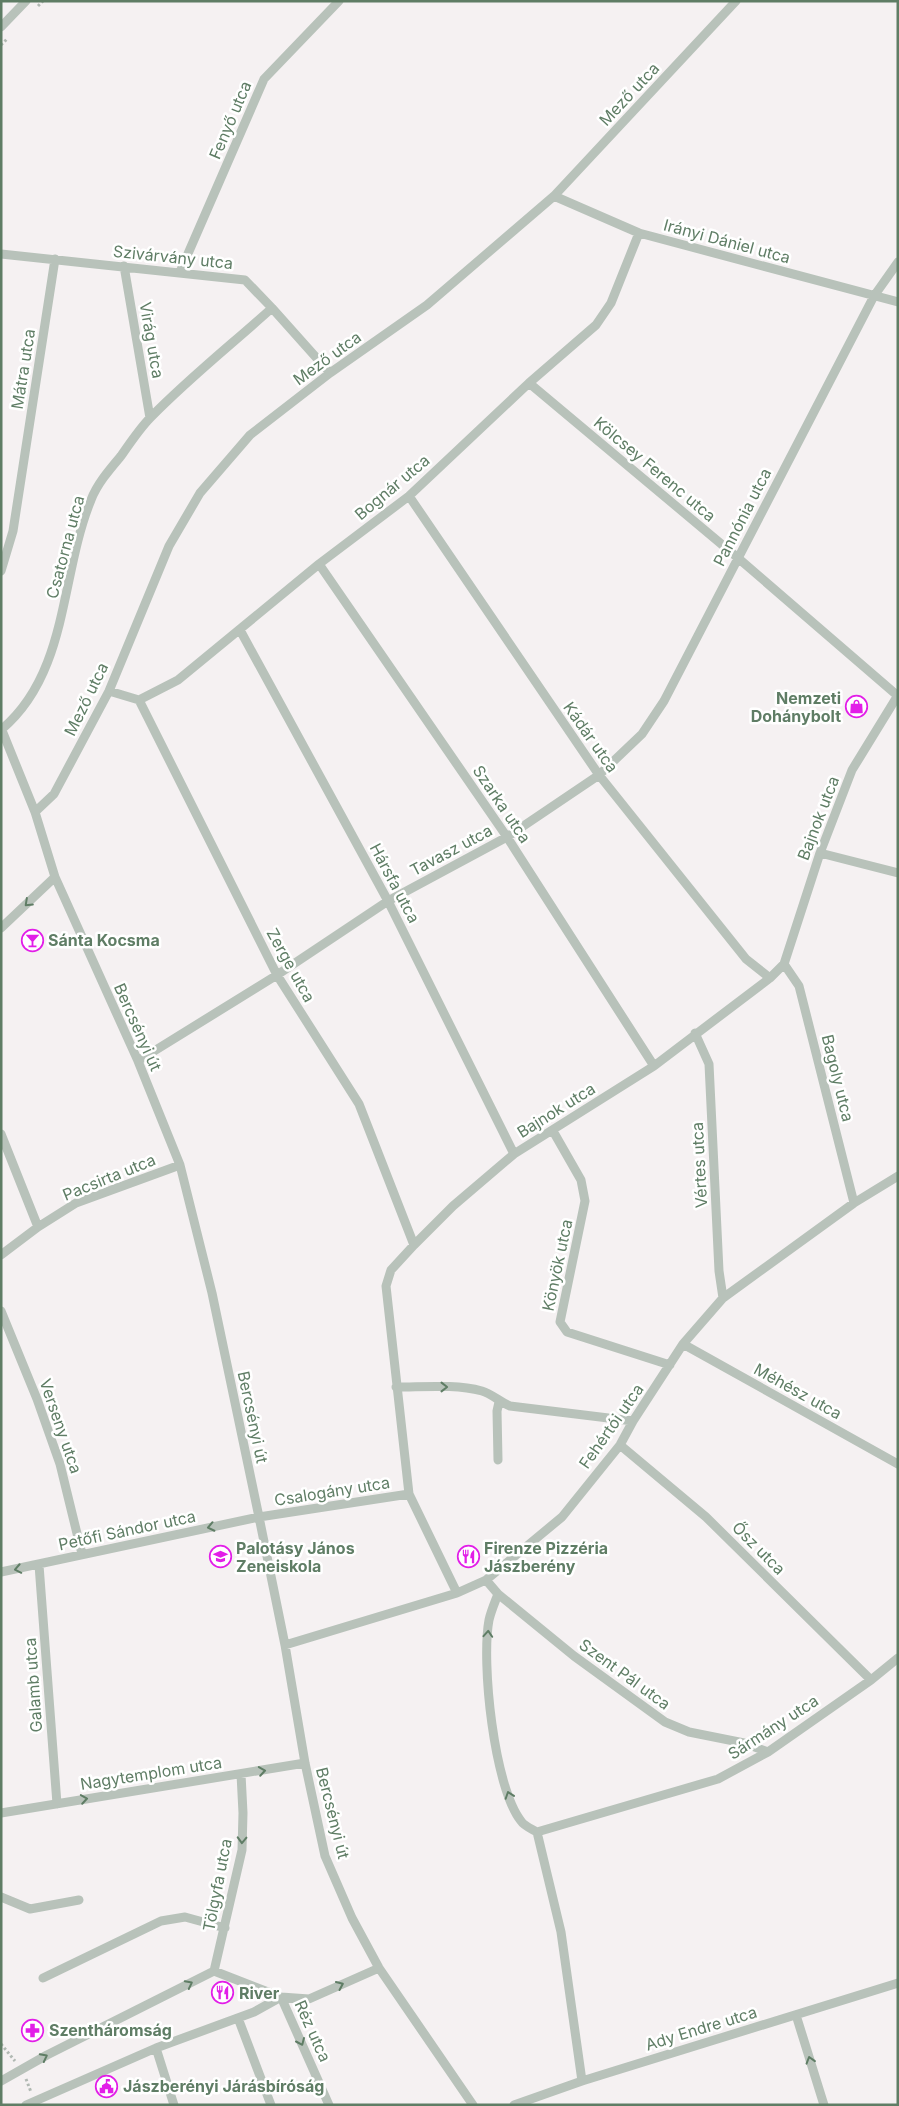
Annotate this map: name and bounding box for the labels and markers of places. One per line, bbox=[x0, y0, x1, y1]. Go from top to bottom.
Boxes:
place label: Nemzeti Dohánybolt bbox=[751, 688, 841, 726]
shop icon: Nemzeti Dohánybolt bbox=[845, 695, 869, 719]
bar icon: Sánta Kocsma bbox=[20, 928, 44, 952]
place label: Sánta Kocsma bbox=[48, 930, 160, 950]
place label: Palotásy János Zeneiskola bbox=[236, 1538, 355, 1576]
place label: Firenze Pizzéria Jászberény bbox=[484, 1538, 608, 1576]
school or university icon: Palotásy János Zeneiskola bbox=[208, 1545, 232, 1569]
restaurant icon: Firenze Pizzéria Jászberény bbox=[456, 1545, 480, 1569]
restaurant icon: River bbox=[211, 1981, 235, 2005]
place label: River bbox=[239, 1983, 280, 2003]
pharmacy icon: Szentháromság bbox=[21, 2018, 45, 2042]
place label: Szentháromság bbox=[49, 2020, 172, 2040]
public building icon: Jászberényi Járásbíróság bbox=[95, 2074, 119, 2098]
place label: Jászberényi Járásbíróság bbox=[123, 2076, 324, 2096]

